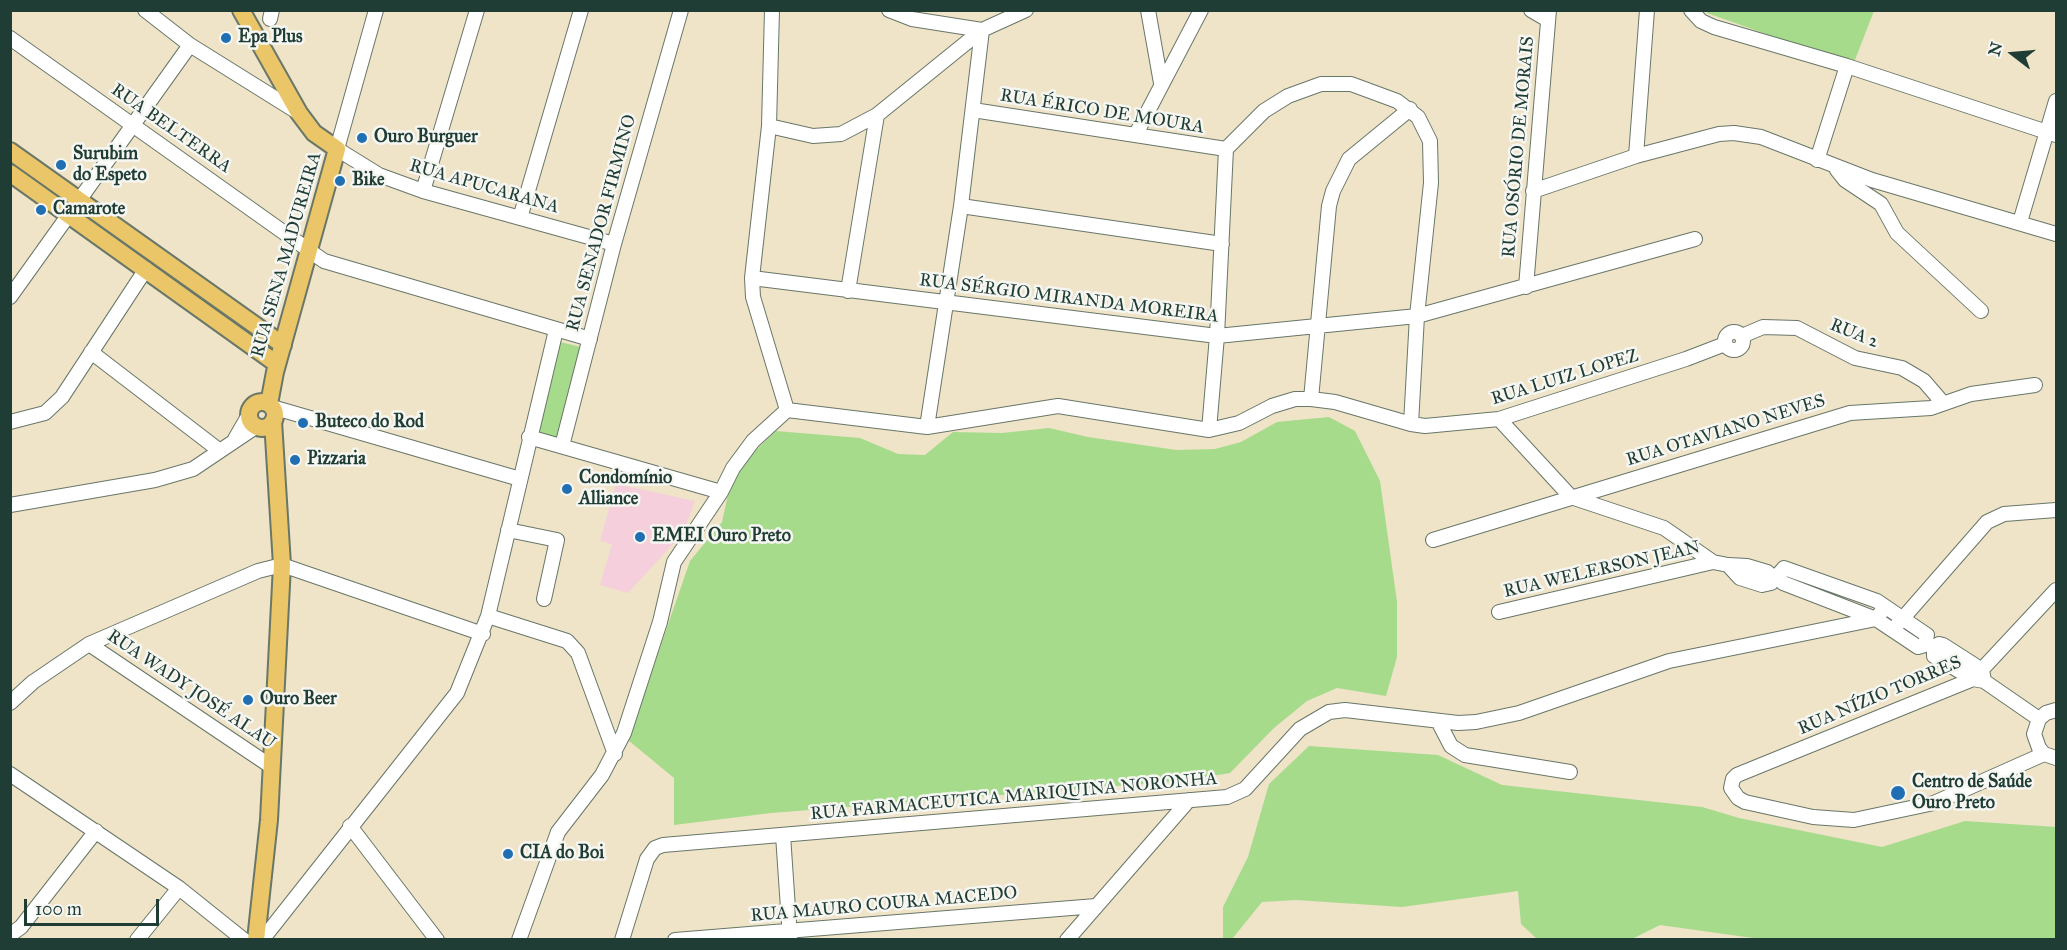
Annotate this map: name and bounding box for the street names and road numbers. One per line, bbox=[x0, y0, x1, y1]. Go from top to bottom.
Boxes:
street label: RUA OSÓRIO DE MORAIS bbox=[1499, 35, 1539, 259]
street label: RUA BELTERRA bbox=[107, 79, 235, 179]
street label: RUA ÉRICO DE MOURA bbox=[998, 85, 1206, 139]
street label: RUA SENADOR FIRMINO bbox=[563, 112, 641, 334]
street label: RUA SENA MADUREIRA bbox=[247, 150, 327, 360]
street label: RUA APUCARANA bbox=[407, 155, 561, 219]
street label: RUA SÉRGIO MIRANDA MOREIRA bbox=[918, 270, 1220, 328]
street label: RUA 2 bbox=[1827, 315, 1881, 353]
street label: RUA LUIZ LOPEZ bbox=[1489, 345, 1641, 411]
street label: RUA OTAVIANO NEVES bbox=[1624, 390, 1828, 472]
street label: RUA WELERSON JEAN bbox=[1502, 537, 1702, 603]
street label: RUA WADY JOSÉ ALAU bbox=[103, 625, 279, 755]
street label: RUA NÍZIO TORRES bbox=[1795, 652, 1965, 740]
street label: RUA FARMACEUTICA MARIQUINA NORONHA bbox=[810, 768, 1218, 826]
street label: RUA MAURO COURA MACEDO bbox=[750, 883, 1018, 927]

